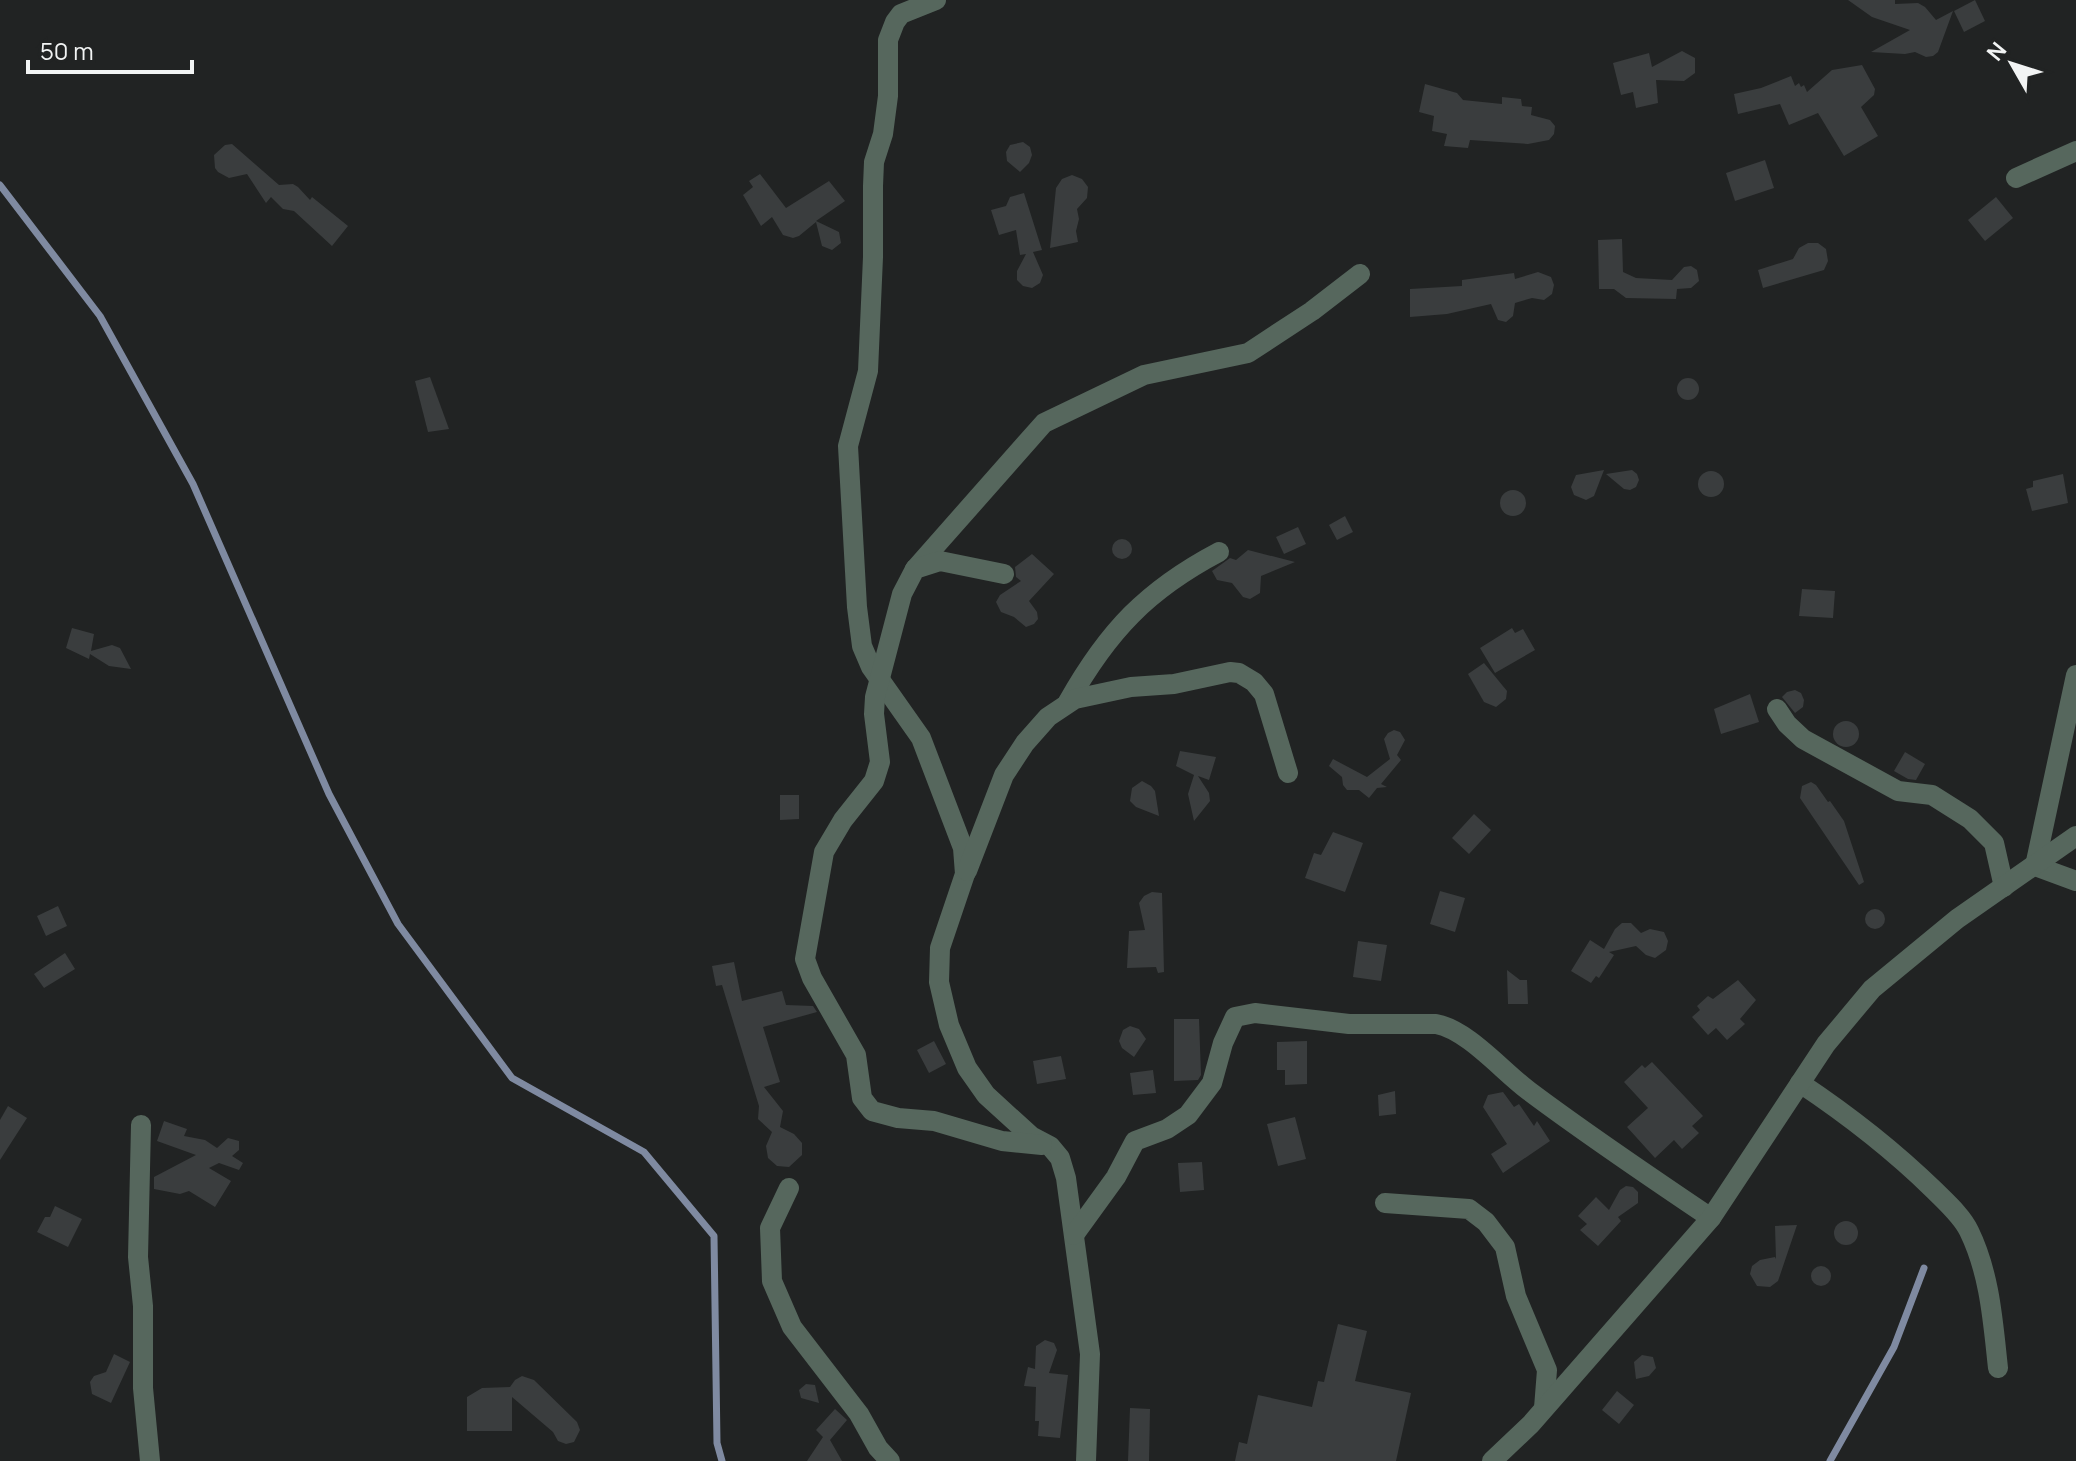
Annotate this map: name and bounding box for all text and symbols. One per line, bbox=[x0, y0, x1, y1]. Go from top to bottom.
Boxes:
scale bar bbox=[28, 24, 192, 74]
north arrow bbox=[1972, 24, 2052, 104]
text: 50 m bbox=[40, 34, 94, 67]
text: N bbox=[1980, 36, 2013, 67]

